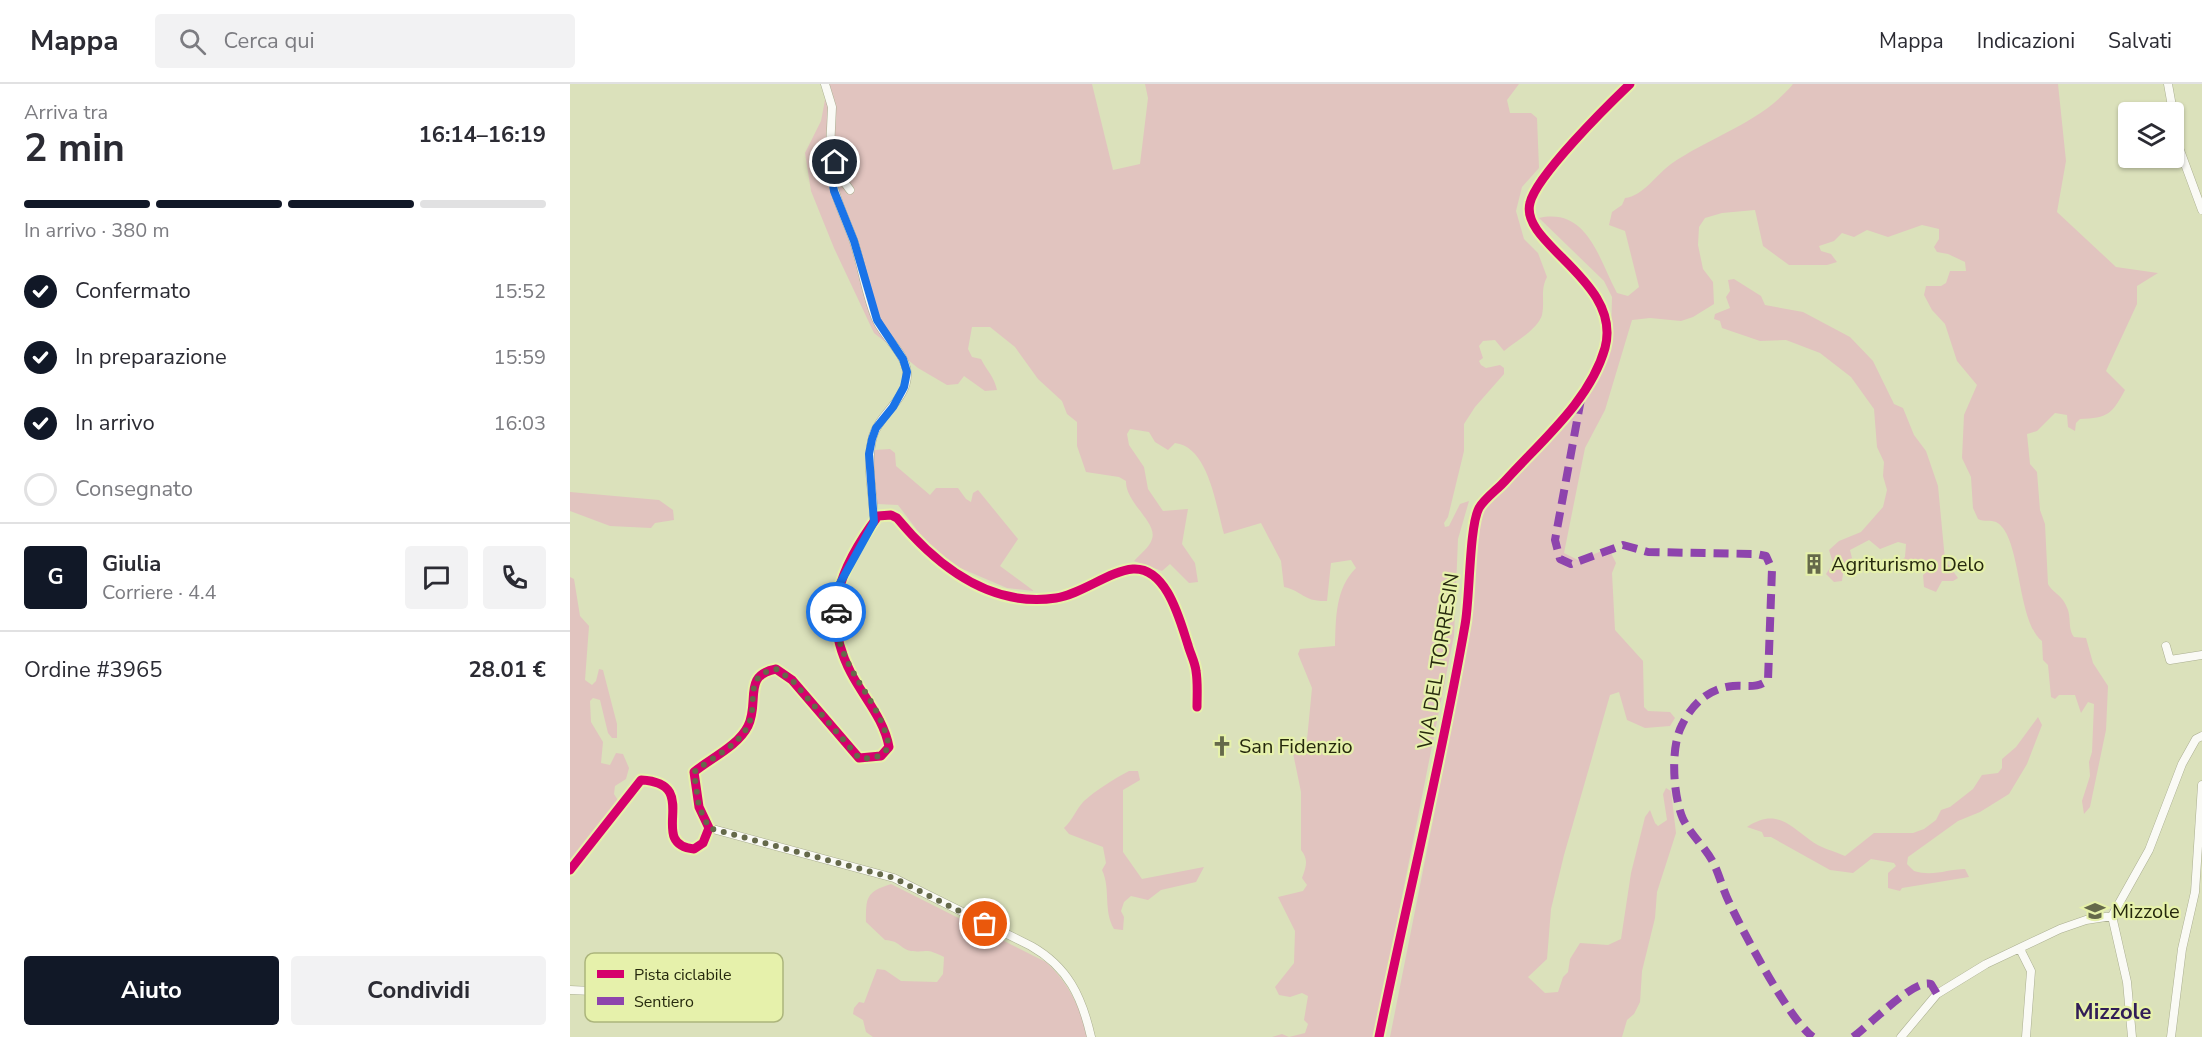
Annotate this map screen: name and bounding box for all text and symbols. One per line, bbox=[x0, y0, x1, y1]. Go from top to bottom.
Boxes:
search box bbox=[155, 14, 575, 68]
text: Mappa bbox=[30, 22, 119, 60]
icon: search bbox=[176, 25, 209, 58]
text: Cerca qui bbox=[224, 26, 315, 56]
text: Mappa bbox=[1879, 27, 1944, 55]
text: Indicazioni bbox=[1977, 27, 2075, 55]
text: Salvati bbox=[2108, 27, 2172, 55]
text: Arriva tra bbox=[24, 99, 108, 126]
map controls bbox=[2118, 102, 2184, 168]
button: layers bbox=[2118, 102, 2184, 168]
text: 16:14–16:19 bbox=[418, 120, 546, 150]
text: 2 min bbox=[24, 122, 125, 175]
pin bbox=[809, 136, 860, 187]
icon: home bbox=[818, 145, 851, 178]
text: In arrivo · 380 m bbox=[24, 217, 170, 244]
icon: check bbox=[24, 275, 57, 308]
text: Confermato bbox=[75, 276, 191, 306]
text: 15:52 bbox=[493, 278, 546, 305]
icon: check bbox=[24, 341, 57, 374]
text: In preparazione bbox=[75, 342, 227, 372]
text: 15:59 bbox=[493, 344, 546, 371]
icon: check bbox=[24, 407, 57, 440]
text: In arrivo bbox=[75, 408, 155, 438]
text: 16:03 bbox=[493, 410, 546, 437]
text: Consegnato bbox=[75, 474, 193, 504]
button: chat bbox=[405, 546, 468, 609]
button: phone bbox=[483, 546, 546, 609]
text: Giulia bbox=[102, 549, 161, 579]
place label: Agriturismo Delo bbox=[1831, 551, 1984, 578]
building icon: Agriturismo Delo bbox=[1802, 552, 1826, 576]
text: G bbox=[47, 562, 64, 592]
street label: VIA DEL TORRESIN bbox=[1411, 571, 1466, 752]
text: Corriere · 4.4 bbox=[102, 579, 217, 606]
courier bbox=[806, 582, 866, 642]
icon: car bbox=[820, 596, 853, 629]
text: Ordine #3965 bbox=[24, 655, 162, 685]
text: 28.01 € bbox=[469, 655, 546, 685]
place label: San Fidenzio bbox=[1239, 733, 1353, 760]
church icon: San Fidenzio bbox=[1210, 734, 1234, 758]
pin bbox=[959, 898, 1010, 949]
place label: Mizzole bbox=[2112, 898, 2180, 925]
school or university icon: Mizzole bbox=[2083, 899, 2107, 923]
icon: bag bbox=[968, 907, 1001, 940]
legend bbox=[585, 953, 783, 1022]
button: Aiuto bbox=[24, 956, 279, 1025]
button: Condividi bbox=[291, 956, 546, 1025]
text: Pista ciclabile bbox=[634, 964, 732, 986]
text: Sentiero bbox=[634, 991, 694, 1013]
district label: Mizzole bbox=[2075, 997, 2151, 1027]

